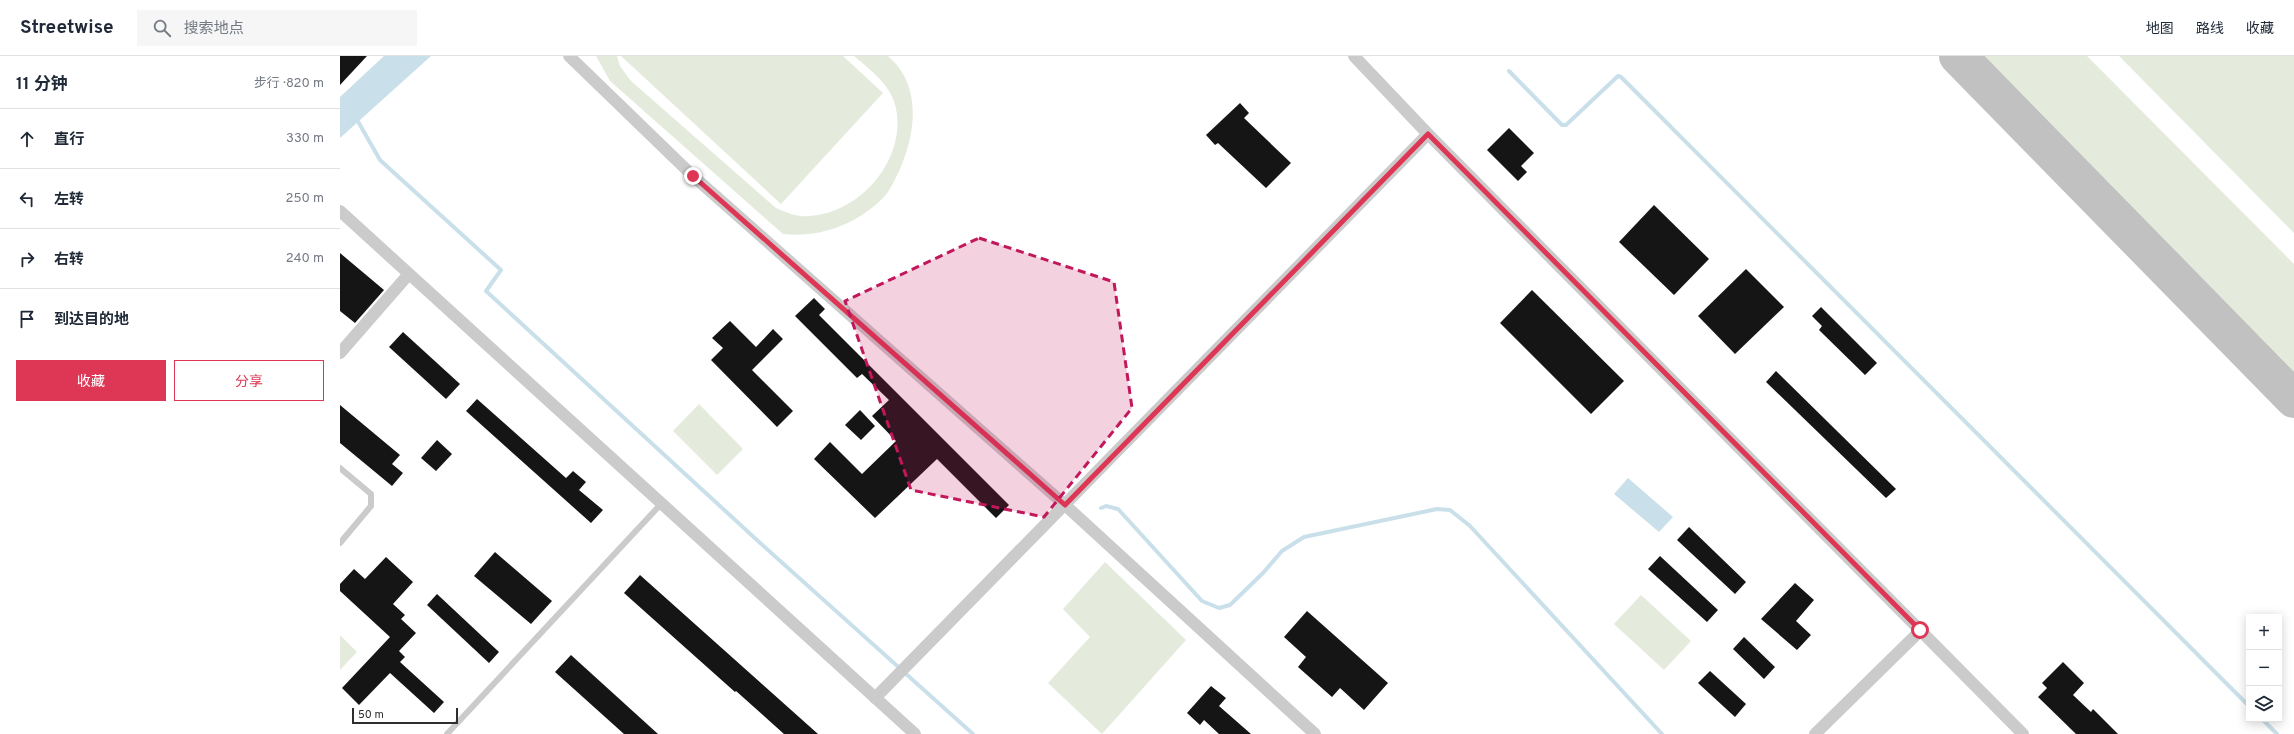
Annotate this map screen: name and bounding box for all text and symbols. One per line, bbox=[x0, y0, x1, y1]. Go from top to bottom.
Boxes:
search box bbox=[137, 10, 417, 46]
text: Streetwise bbox=[20, 16, 113, 40]
icon: search bbox=[151, 17, 173, 39]
text: 搜索地点 bbox=[183, 20, 243, 39]
text: 地图 bbox=[2146, 21, 2174, 38]
text: 路线 bbox=[2196, 21, 2224, 38]
text: 收藏 bbox=[2246, 21, 2274, 38]
text: 11 分钟 bbox=[16, 74, 68, 96]
text: 步行 · 820 m bbox=[254, 76, 324, 92]
icon: ahead bbox=[16, 128, 38, 150]
text: 直行 bbox=[54, 131, 84, 150]
text: 330 m bbox=[286, 131, 324, 147]
route end bbox=[684, 167, 702, 185]
icon: left bbox=[16, 188, 38, 210]
text: 左转 bbox=[54, 191, 84, 210]
text: 250 m bbox=[286, 191, 324, 207]
icon: right bbox=[16, 248, 38, 270]
text: 右转 bbox=[54, 251, 84, 270]
text: 240 m bbox=[286, 251, 324, 267]
icon: arrive bbox=[16, 308, 38, 330]
text: 到达目的地 bbox=[54, 311, 129, 330]
button: 收藏 bbox=[16, 360, 166, 401]
button: 分享 bbox=[174, 360, 324, 401]
map controls bbox=[2246, 614, 2282, 722]
button: + bbox=[2246, 614, 2282, 650]
route start bbox=[1911, 621, 1929, 639]
button: − bbox=[2246, 650, 2282, 686]
button: layers bbox=[2246, 686, 2282, 722]
scale bar bbox=[352, 706, 458, 725]
text: 50 m bbox=[358, 708, 384, 722]

